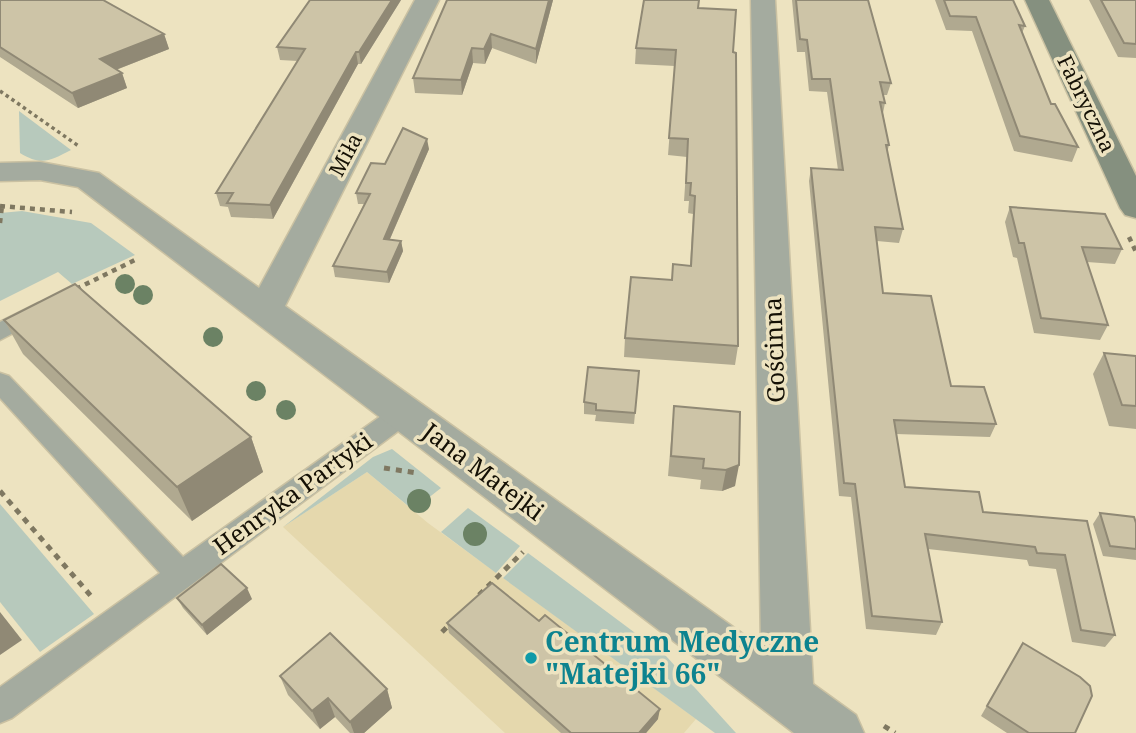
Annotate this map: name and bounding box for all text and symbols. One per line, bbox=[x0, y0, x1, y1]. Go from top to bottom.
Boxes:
street label: Fabryczna bbox=[1051, 50, 1122, 157]
street label: Miła bbox=[322, 128, 368, 181]
street label: Gościnna bbox=[755, 297, 792, 403]
street label: Jana Matejki bbox=[416, 414, 551, 527]
street label: Henryka Partyki bbox=[206, 424, 379, 562]
place label: Centrum Medyczne "Matejki 66" bbox=[545, 622, 819, 692]
marker: Centrum Medyczne "Matejki 66" bbox=[523, 650, 539, 666]

